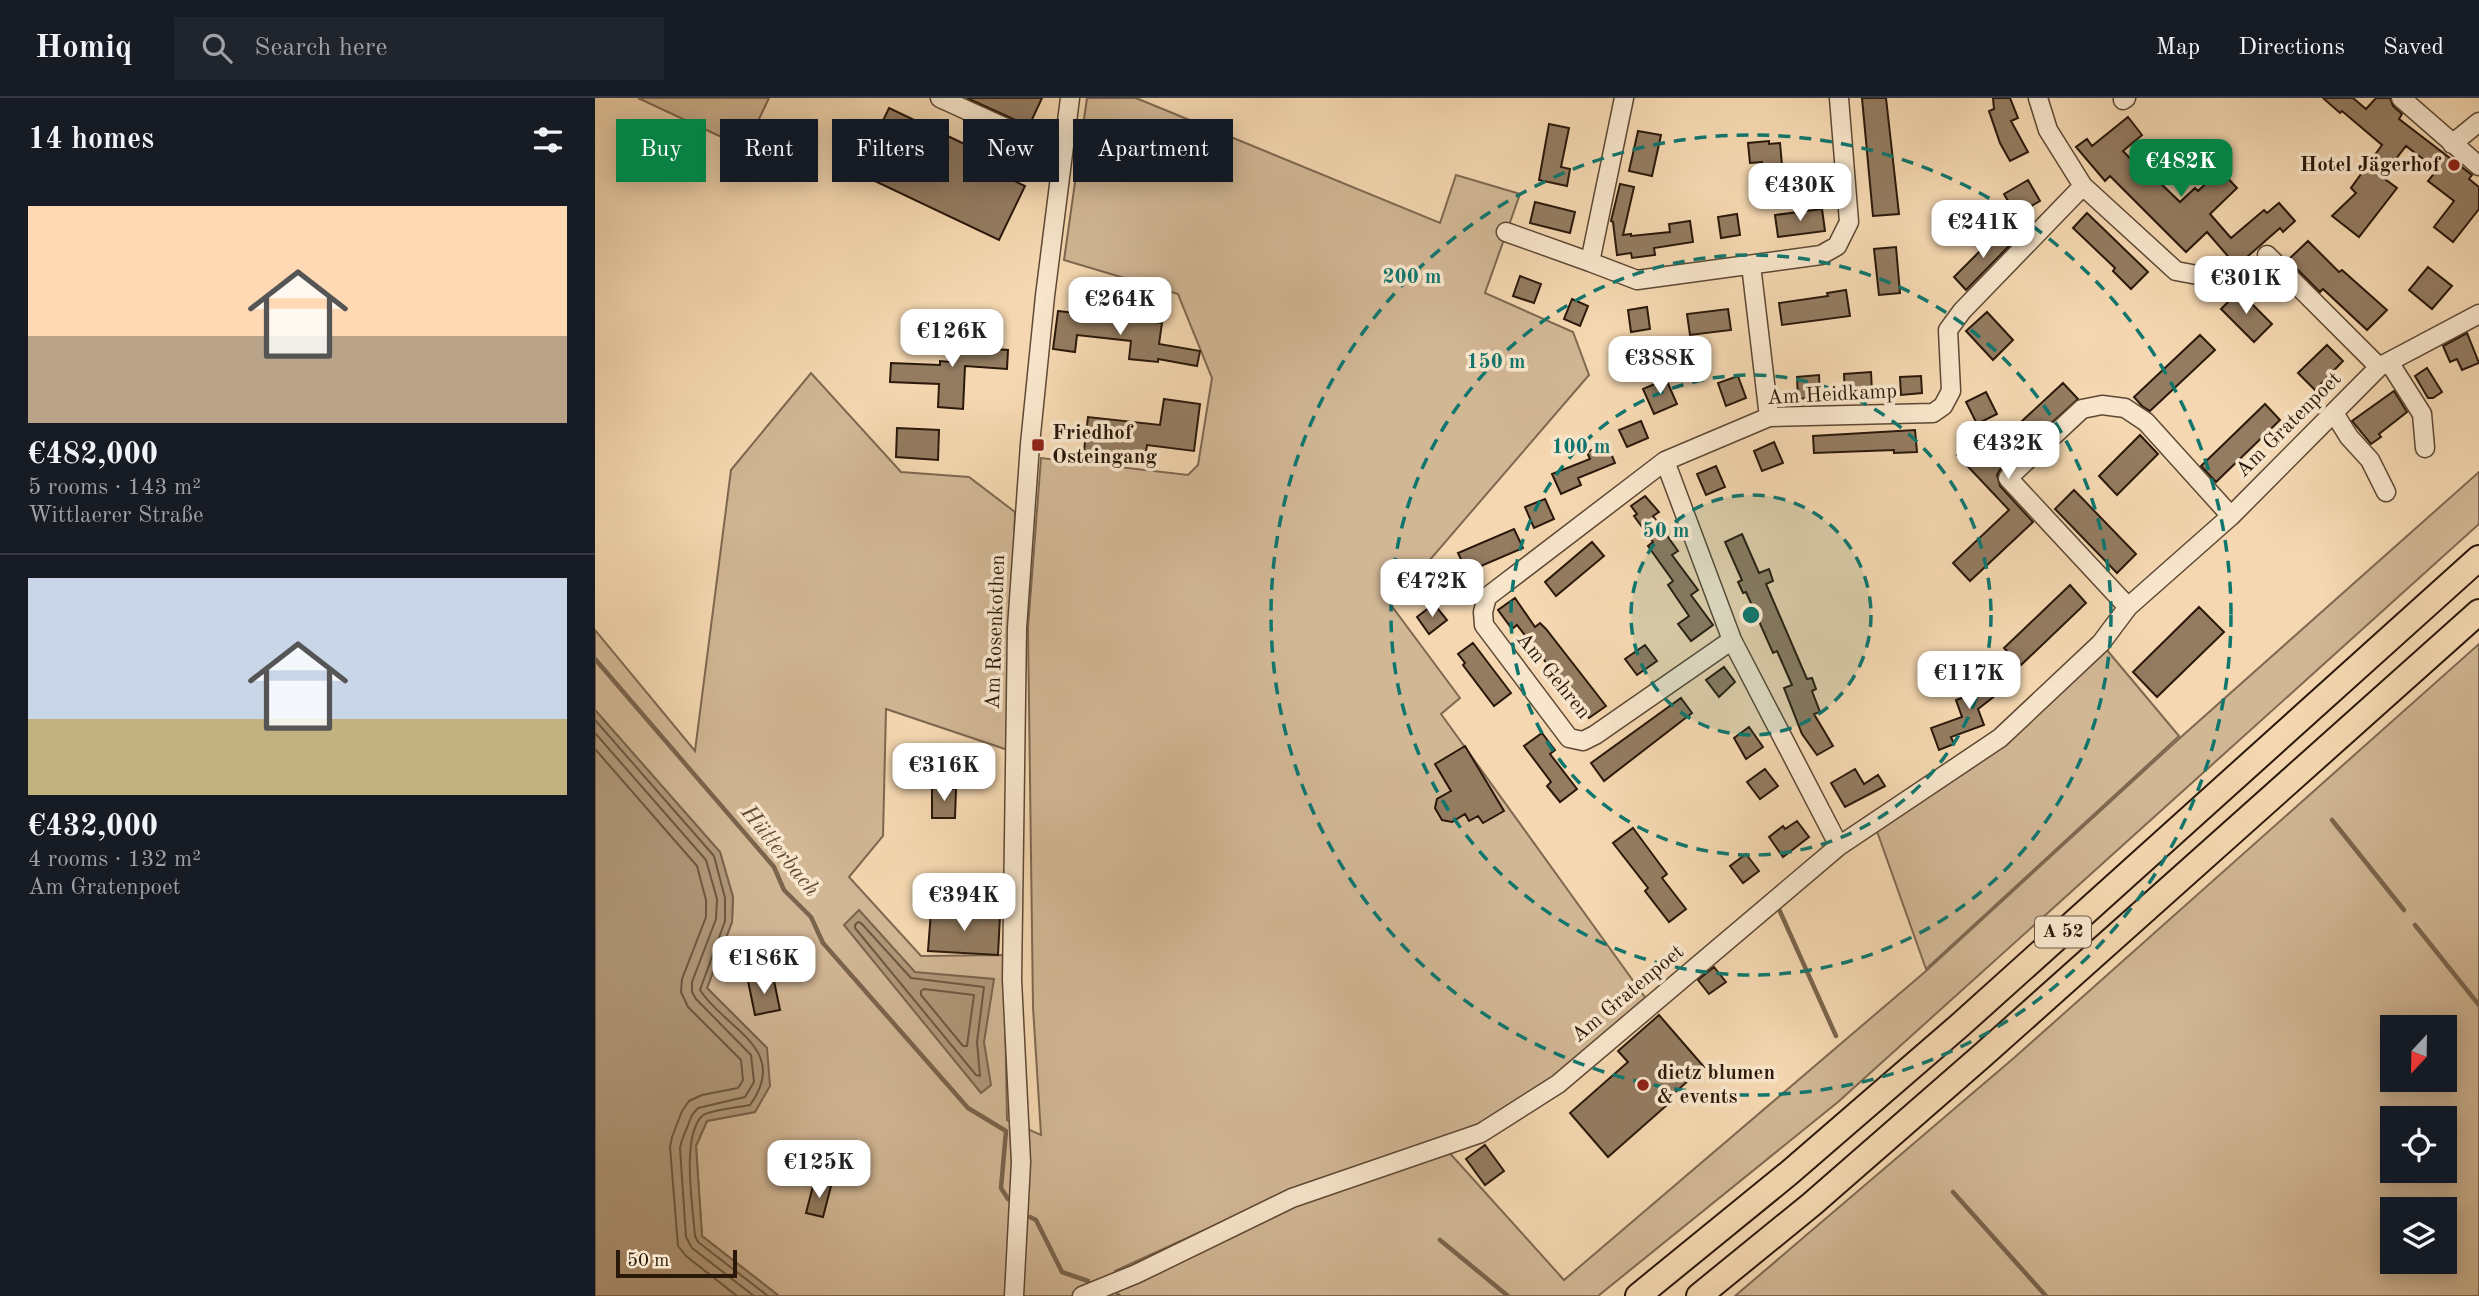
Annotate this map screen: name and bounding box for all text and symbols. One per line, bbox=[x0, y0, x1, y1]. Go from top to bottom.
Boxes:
search box bbox=[174, 17, 664, 80]
icon: search bbox=[198, 29, 236, 67]
text: Homiq bbox=[35, 32, 132, 65]
text: Search here bbox=[254, 35, 387, 61]
text: Map bbox=[2156, 36, 2200, 60]
text: Directions bbox=[2238, 36, 2345, 60]
text: Saved bbox=[2383, 36, 2444, 60]
chip: Buy bbox=[616, 119, 706, 182]
chip: Rent bbox=[720, 119, 818, 182]
chip: Filters bbox=[832, 119, 949, 182]
chip: New bbox=[963, 119, 1059, 182]
chip: Apartment bbox=[1073, 119, 1233, 182]
icon: filters bbox=[529, 121, 567, 159]
text: 14 homes bbox=[28, 125, 154, 155]
pin: €482K bbox=[2132, 140, 2230, 199]
text: €482K bbox=[2145, 150, 2217, 173]
place label: Hotel Jägerhof bbox=[2300, 155, 2442, 176]
marker: Hotel Jägerhof bbox=[2446, 157, 2462, 173]
pin: €430K bbox=[1751, 164, 1849, 223]
text: €430K bbox=[1764, 174, 1836, 197]
pin: €241K bbox=[1934, 200, 2032, 260]
text: €241K bbox=[1947, 211, 2019, 234]
icon: home bbox=[235, 251, 361, 377]
pin: €301K bbox=[2197, 256, 2295, 316]
text: 200 m bbox=[1382, 267, 1442, 288]
text: €301K bbox=[2210, 267, 2282, 290]
pin: €264K bbox=[1071, 278, 1169, 337]
text: €264K bbox=[1084, 288, 1156, 311]
pin: €126K bbox=[903, 310, 1001, 369]
text: €126K bbox=[916, 320, 988, 343]
pin: €388K bbox=[1611, 336, 1709, 396]
text: €388K bbox=[1624, 347, 1696, 370]
text: 150 m bbox=[1466, 352, 1526, 373]
street label: Am Gratenpoet bbox=[2232, 368, 2346, 482]
street label: Am Heidkamp bbox=[1766, 381, 1898, 409]
pin: €432K bbox=[1959, 422, 2057, 481]
place label: Friedhof Osteingang bbox=[1052, 423, 1157, 468]
text: €432K bbox=[1972, 432, 2044, 455]
marker: Friedhof Osteingang bbox=[1030, 437, 1046, 453]
text: 100 m bbox=[1551, 437, 1611, 458]
text: €482,000 bbox=[28, 440, 158, 470]
text: 5 rooms · 143 m² bbox=[28, 476, 201, 499]
text: Wittlaerer Straße bbox=[28, 504, 204, 527]
text: 50 m bbox=[1642, 521, 1690, 542]
street label: Am Rosenkothen bbox=[983, 554, 1009, 710]
pin: €472K bbox=[1383, 560, 1481, 619]
text: €472K bbox=[1396, 570, 1468, 593]
centre of rings bbox=[1739, 603, 1763, 627]
icon: home bbox=[235, 623, 361, 749]
street label: Am Gehren bbox=[1512, 629, 1594, 723]
pin: €117K bbox=[1920, 652, 2018, 711]
text: €117K bbox=[1933, 662, 2005, 685]
pin: €316K bbox=[895, 744, 993, 803]
text: €316K bbox=[908, 754, 980, 777]
water label: Hütterbach bbox=[736, 800, 824, 901]
text: €432,000 bbox=[28, 812, 158, 842]
text: 4 rooms · 132 m² bbox=[28, 848, 201, 871]
pin: €394K bbox=[915, 874, 1013, 933]
text: Am Gratenpoet bbox=[28, 876, 181, 899]
text: €394K bbox=[928, 884, 1000, 907]
road number: A 52 bbox=[2035, 916, 2091, 947]
pin: €186K bbox=[715, 936, 813, 996]
street label: Am Gratenpoet bbox=[1568, 941, 1688, 1047]
text: €186K bbox=[728, 947, 800, 970]
north arrow bbox=[2380, 1015, 2457, 1092]
map controls bbox=[2380, 1015, 2457, 1274]
place label: dietz blumen & events bbox=[1657, 1063, 1775, 1108]
marker: dietz blumen & events bbox=[1635, 1077, 1651, 1093]
button: locate bbox=[2380, 1106, 2457, 1183]
pin: €125K bbox=[770, 1140, 868, 1200]
text: €125K bbox=[783, 1151, 855, 1174]
button: layers bbox=[2380, 1197, 2457, 1274]
scale bar bbox=[616, 1247, 737, 1279]
text: 50 m bbox=[627, 1252, 669, 1271]

